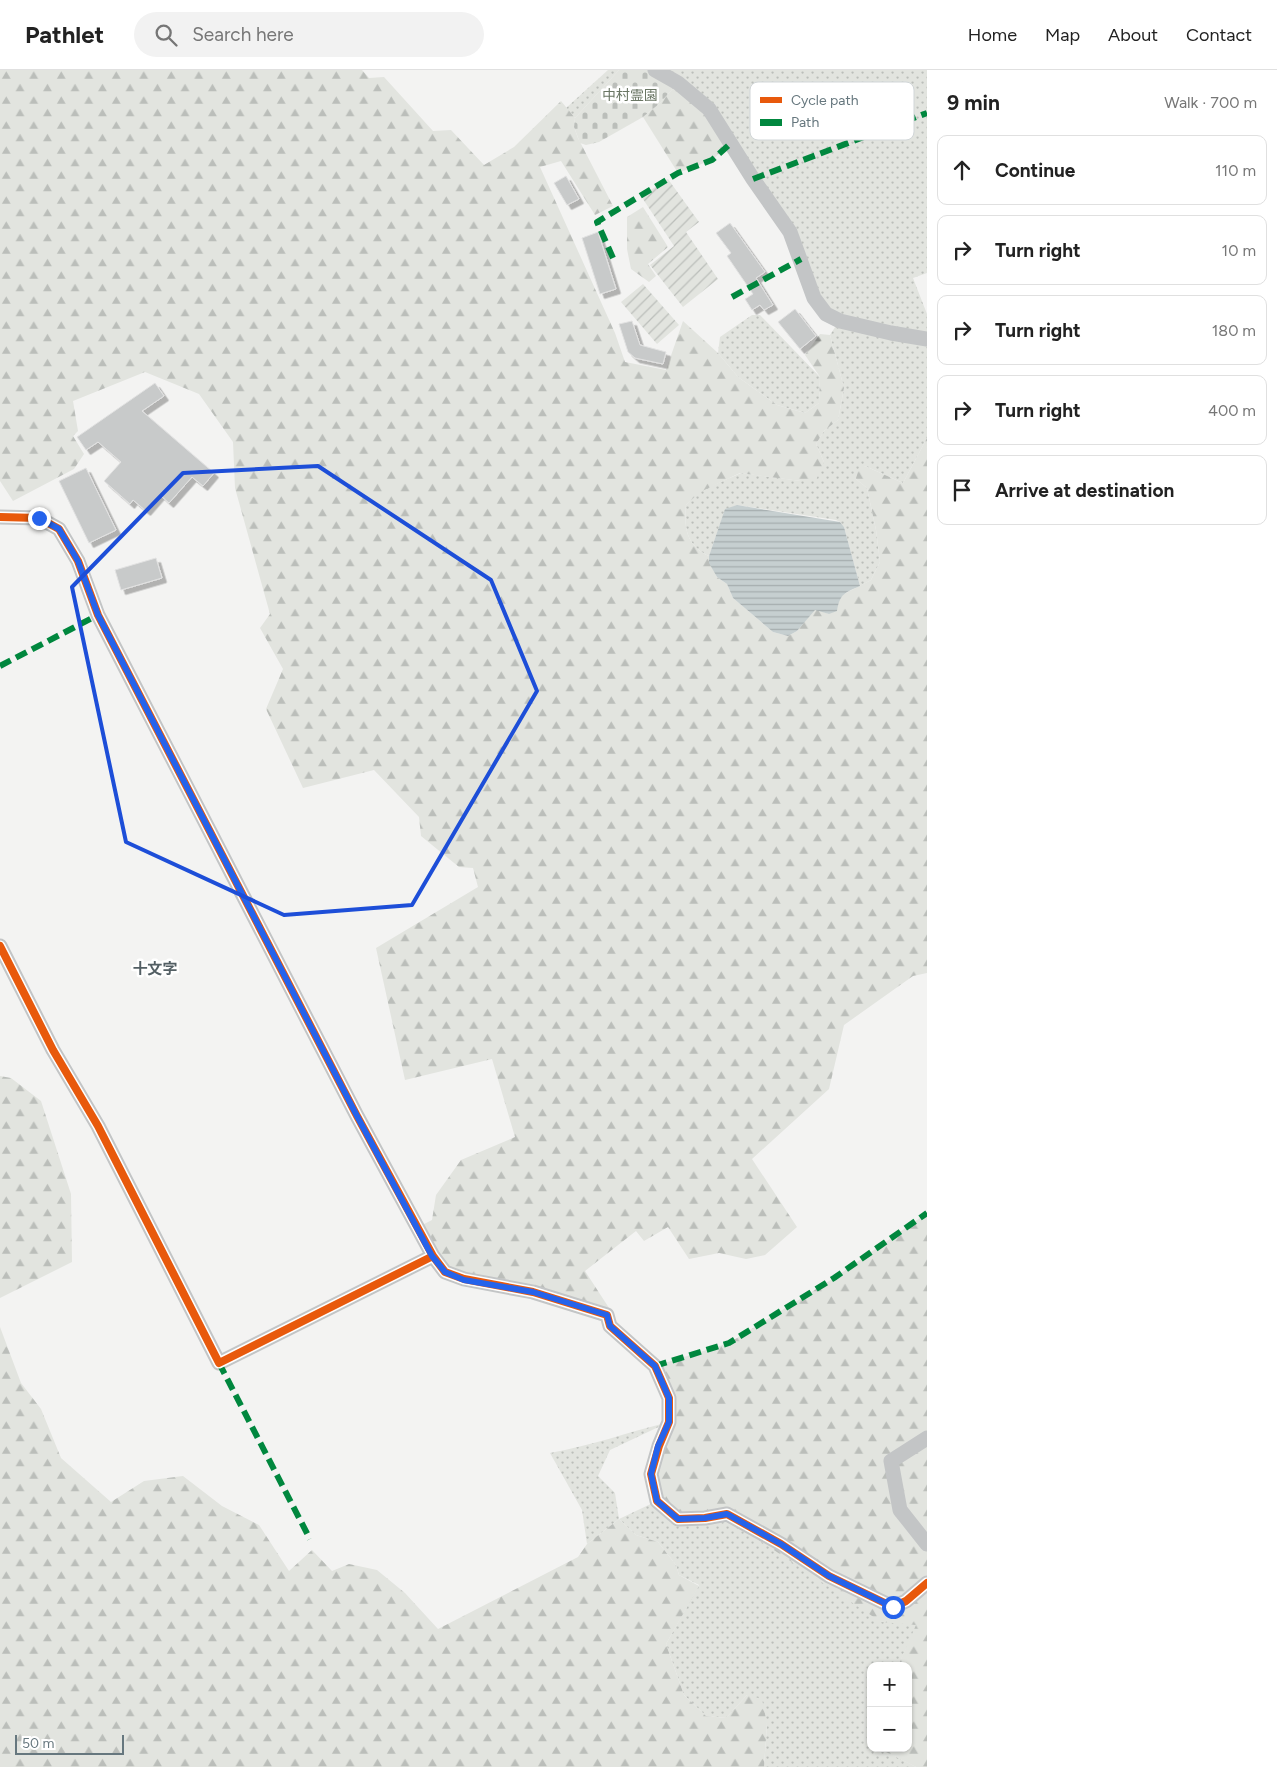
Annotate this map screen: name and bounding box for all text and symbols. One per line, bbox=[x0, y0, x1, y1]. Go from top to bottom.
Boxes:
search box bbox=[134, 12, 484, 57]
text: Pathlet bbox=[25, 20, 104, 49]
icon: search bbox=[152, 21, 180, 49]
text: Search here bbox=[192, 23, 294, 46]
text: Home bbox=[968, 24, 1017, 46]
text: Map bbox=[1045, 24, 1080, 46]
text: About bbox=[1108, 24, 1158, 46]
text: Contact bbox=[1186, 24, 1252, 46]
legend bbox=[750, 82, 914, 140]
park label: 中村霊園 bbox=[602, 87, 658, 104]
text: 9 min bbox=[947, 90, 1000, 115]
text: Cycle path bbox=[791, 92, 859, 109]
text: Walk · 700 m bbox=[1164, 93, 1257, 112]
text: Path bbox=[791, 114, 819, 131]
icon: ahead bbox=[948, 156, 976, 184]
text: Continue bbox=[995, 159, 1075, 182]
text: 110 m bbox=[1215, 161, 1256, 180]
icon: right bbox=[948, 236, 976, 264]
text: Turn right bbox=[995, 239, 1081, 262]
text: 10 m bbox=[1222, 241, 1256, 260]
icon: right bbox=[948, 316, 976, 344]
text: Turn right bbox=[995, 319, 1081, 342]
text: 180 m bbox=[1212, 321, 1256, 340]
icon: right bbox=[948, 396, 976, 424]
text: Turn right bbox=[995, 399, 1081, 422]
text: 400 m bbox=[1208, 401, 1256, 420]
icon: arrive bbox=[948, 476, 976, 504]
text: Arrive at destination bbox=[995, 479, 1174, 502]
route end bbox=[28, 507, 51, 530]
district label: 十文字 bbox=[132, 960, 178, 978]
route start bbox=[882, 1596, 905, 1619]
map controls bbox=[867, 1662, 912, 1752]
button: + bbox=[867, 1662, 912, 1707]
button: − bbox=[867, 1707, 912, 1752]
scale bar bbox=[15, 1732, 124, 1755]
text: 50 m bbox=[22, 1735, 54, 1752]

